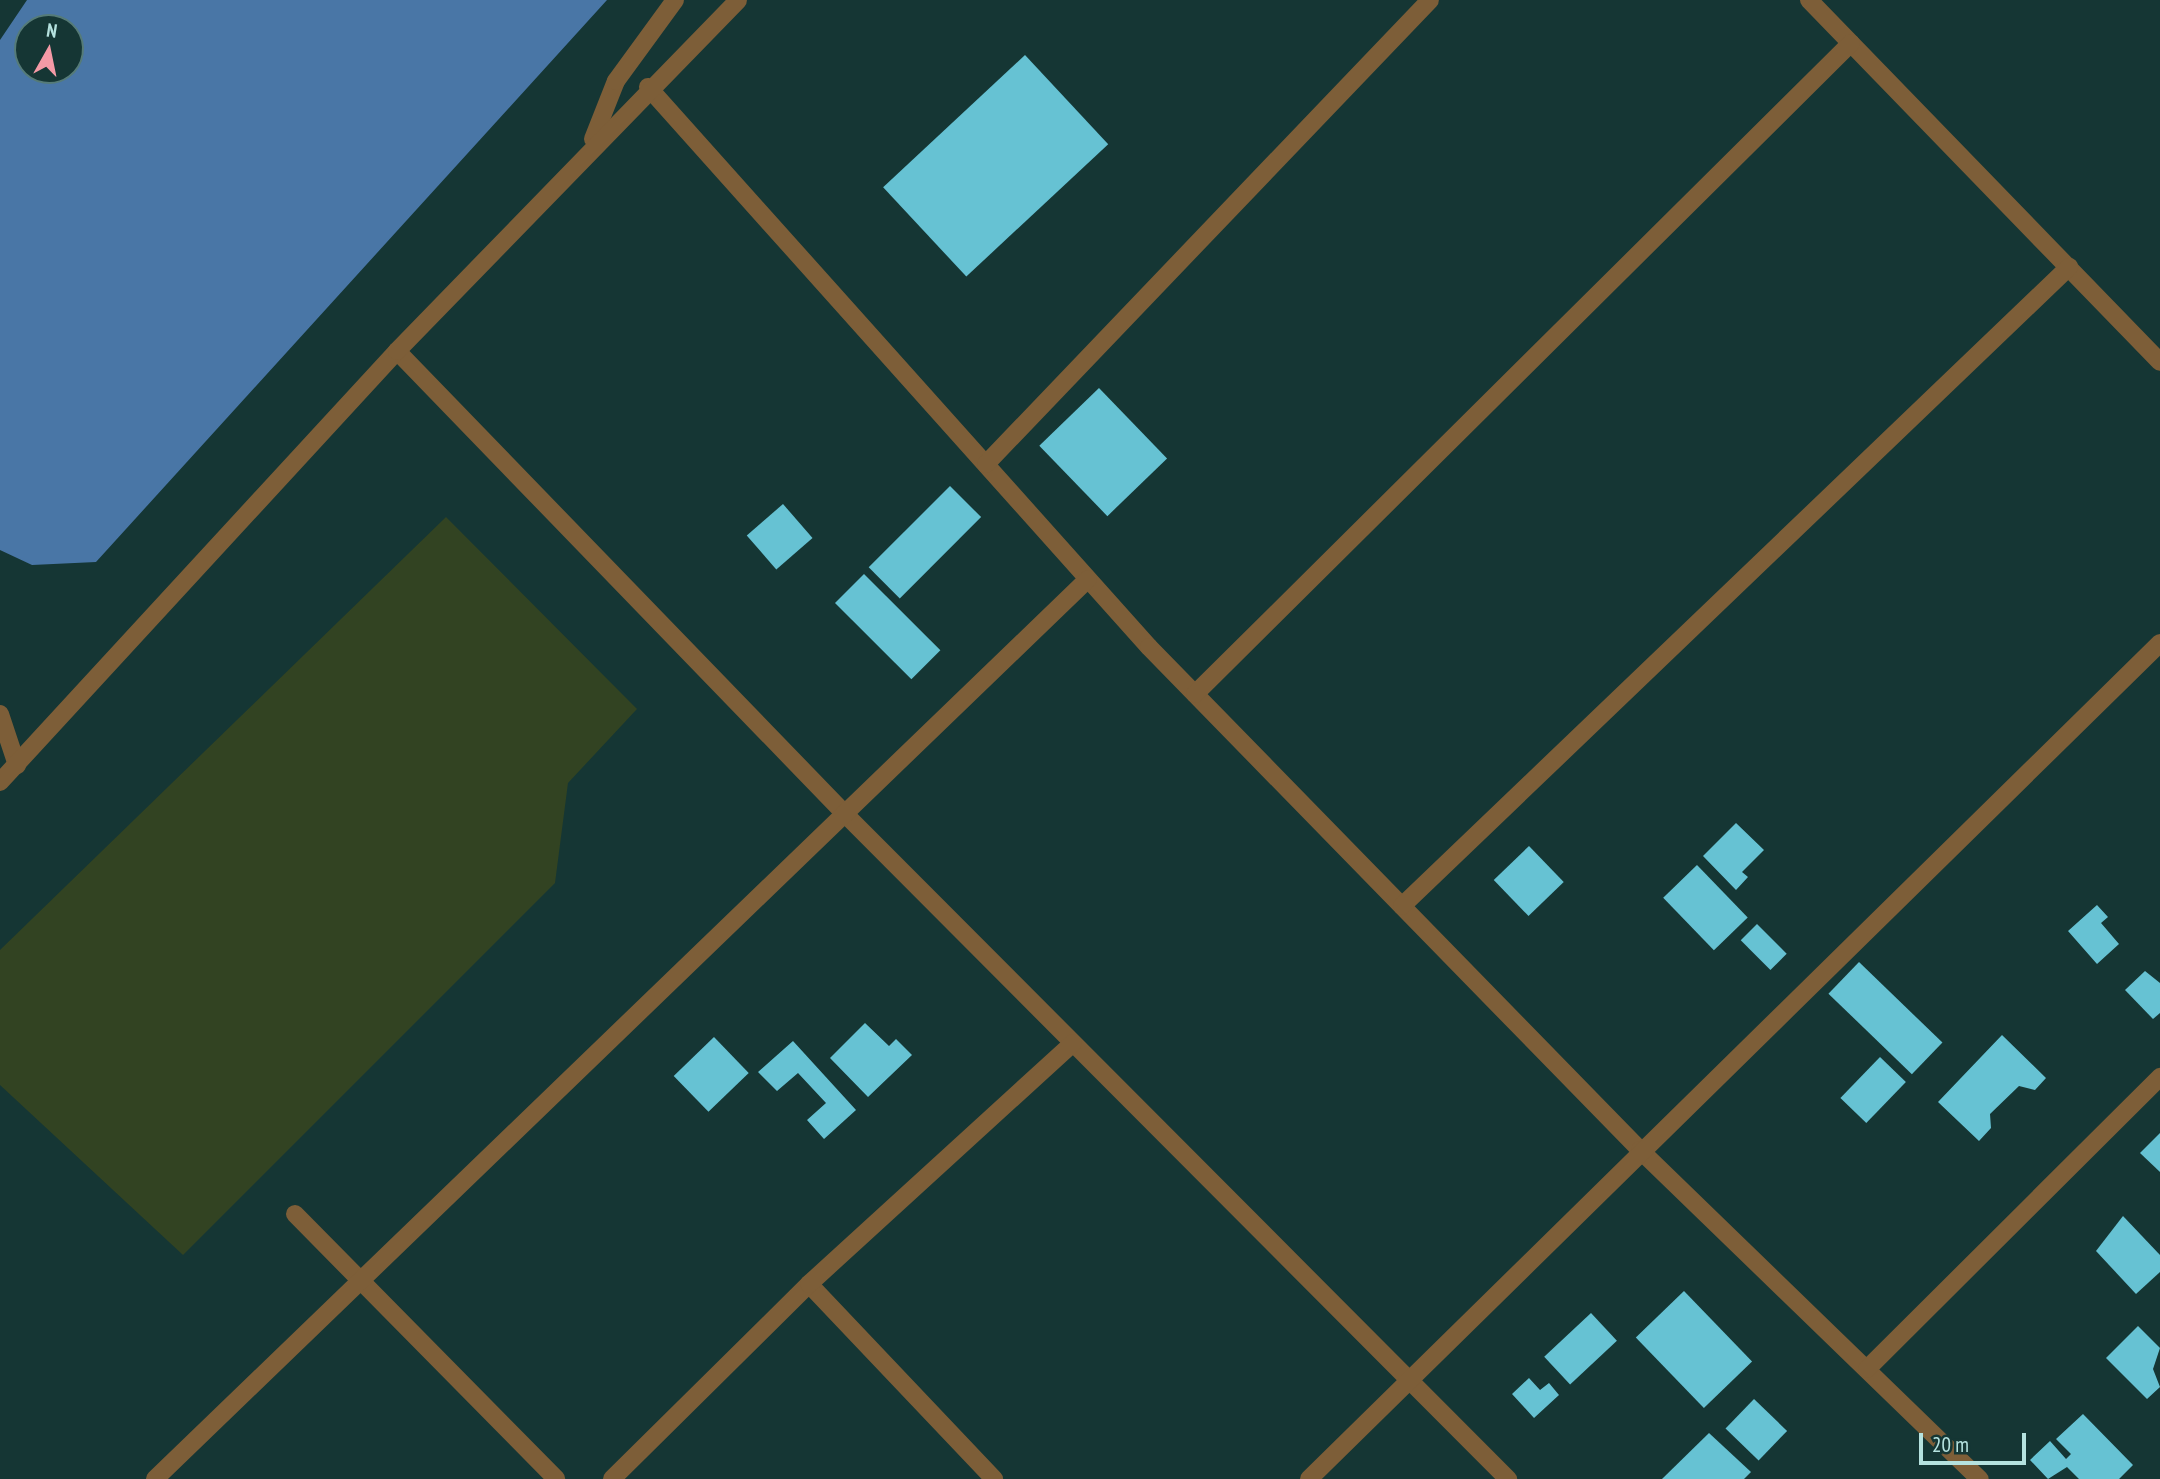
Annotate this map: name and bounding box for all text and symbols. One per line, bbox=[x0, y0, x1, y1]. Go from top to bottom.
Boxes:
north arrow bbox=[14, 14, 84, 84]
text: N bbox=[45, 18, 59, 43]
scale bar bbox=[1922, 1420, 2029, 1464]
text: 20 m bbox=[1932, 1431, 1969, 1458]

